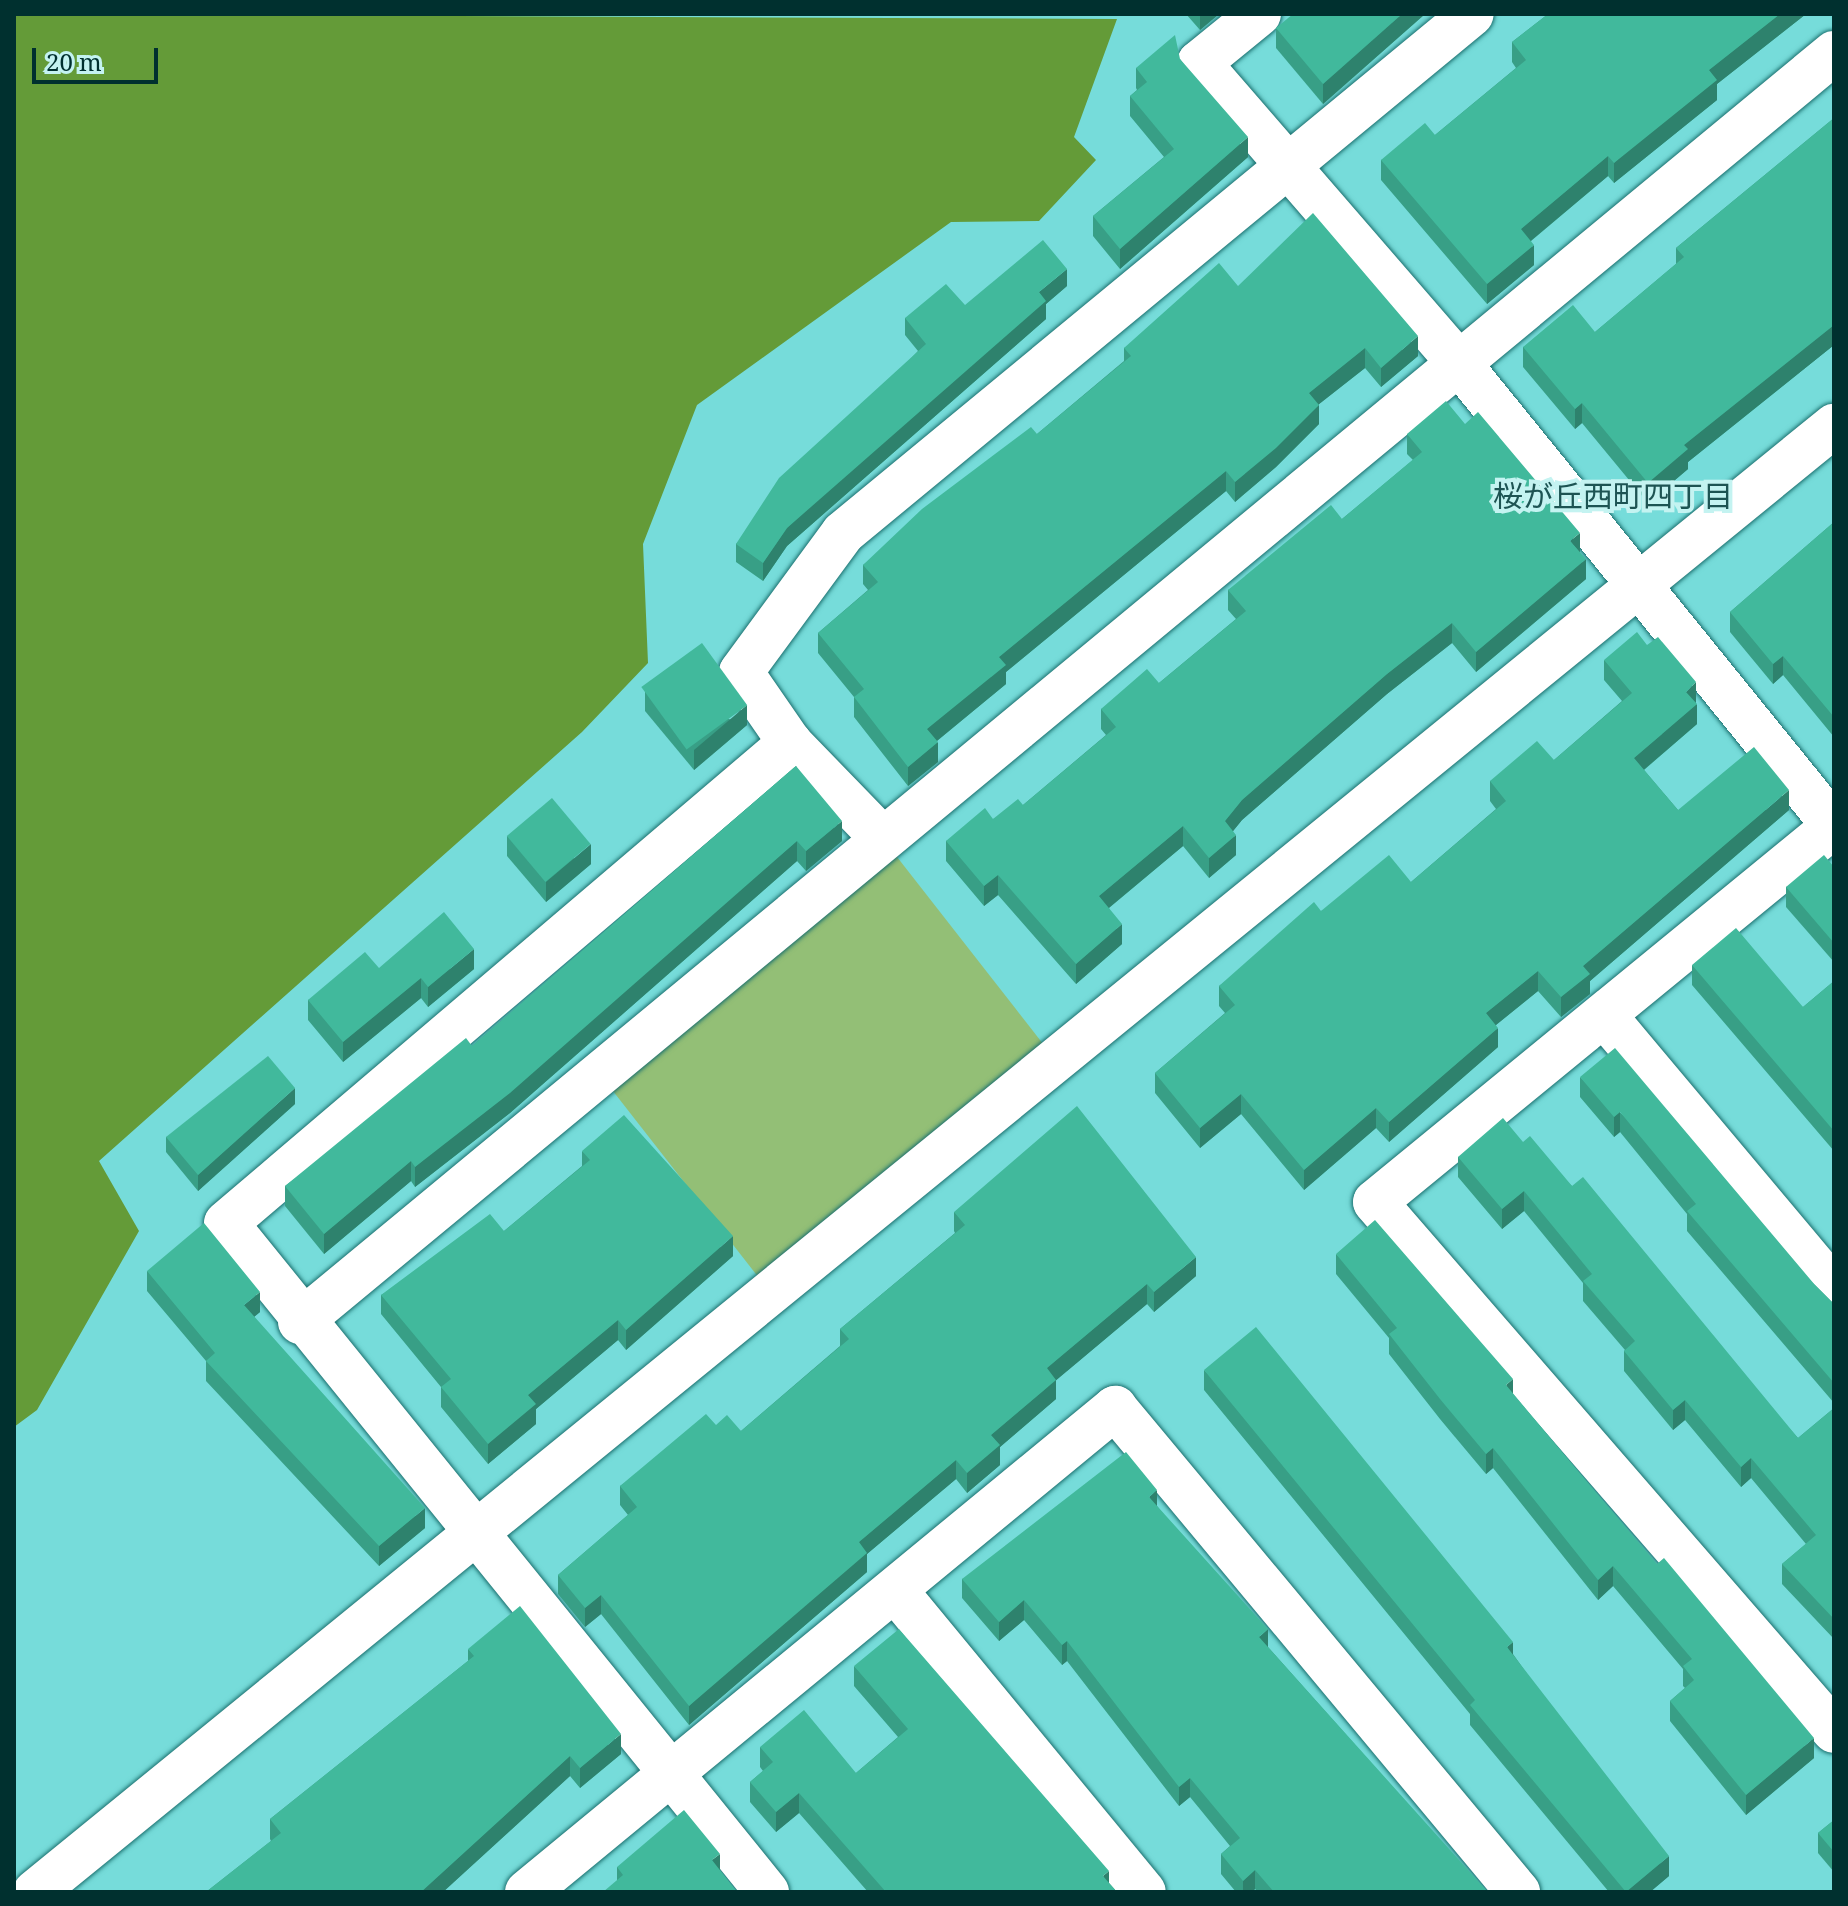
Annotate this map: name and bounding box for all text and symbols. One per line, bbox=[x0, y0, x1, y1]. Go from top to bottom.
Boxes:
scale bar bbox=[36, 32, 162, 82]
text: 20 m bbox=[46, 45, 102, 78]
district label: 桜が丘西町四丁目 bbox=[1493, 478, 1733, 514]

